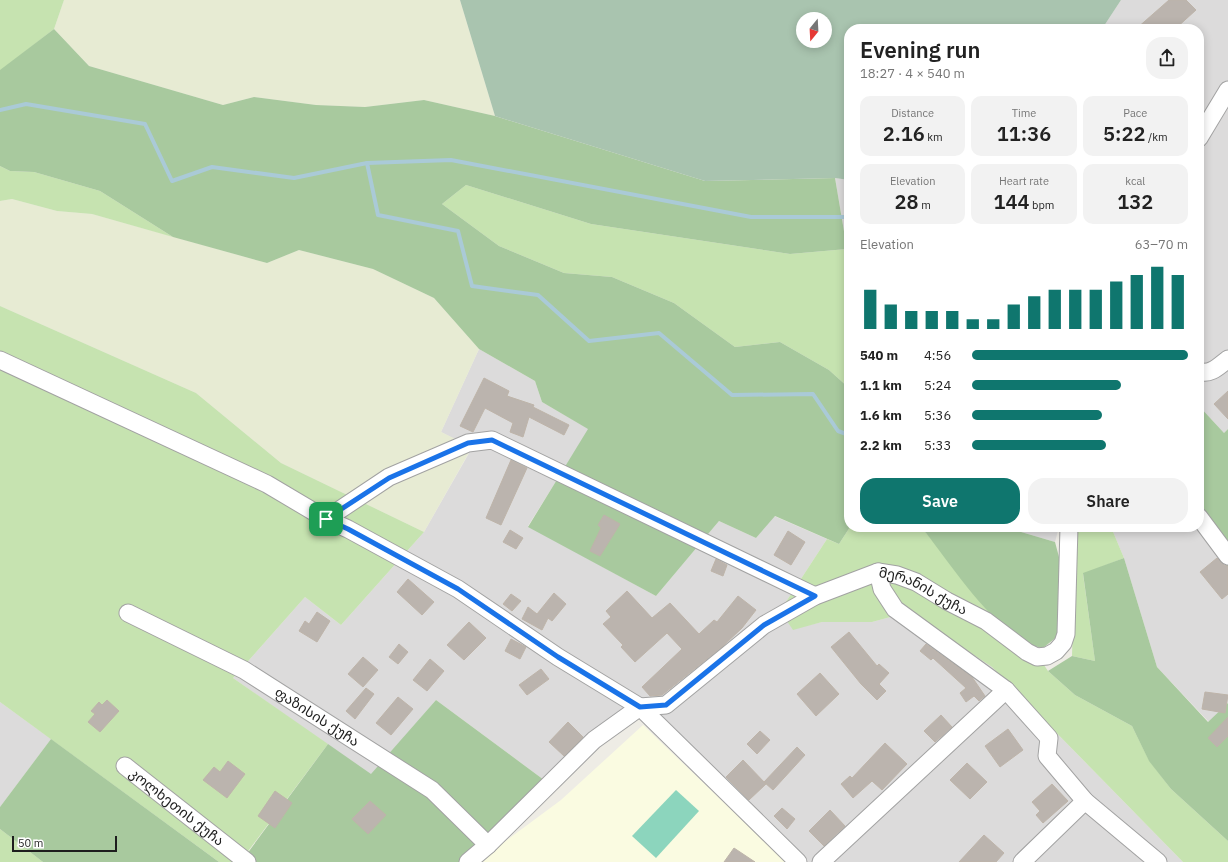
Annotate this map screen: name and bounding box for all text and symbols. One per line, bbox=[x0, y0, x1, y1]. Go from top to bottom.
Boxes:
north arrow bbox=[796, 12, 832, 48]
map controls bbox=[796, 12, 832, 48]
text: Evening run bbox=[860, 35, 980, 64]
button: share bbox=[1146, 37, 1188, 79]
text: 18:27 · 4 × 540 m bbox=[860, 65, 965, 82]
text: Distance bbox=[891, 106, 934, 120]
text: Time bbox=[1012, 106, 1036, 120]
text: Pace bbox=[1123, 106, 1147, 120]
text: 2.16 bbox=[883, 120, 925, 147]
text: 11:36 bbox=[997, 120, 1051, 147]
text: 5:22 bbox=[1103, 120, 1145, 147]
text: km bbox=[925, 130, 943, 144]
text: /km bbox=[1145, 130, 1168, 144]
text: Elevation bbox=[890, 174, 935, 188]
text: Heart rate bbox=[999, 174, 1049, 188]
text: kcal bbox=[1125, 174, 1145, 188]
text: 28 bbox=[895, 188, 919, 215]
text: 144 bbox=[994, 188, 1030, 215]
text: 132 bbox=[1117, 188, 1153, 215]
text: m bbox=[919, 198, 931, 212]
text: bpm bbox=[1030, 198, 1054, 212]
text: Elevation bbox=[860, 236, 914, 253]
text: 63–70 m bbox=[1135, 236, 1188, 253]
text: 540 m bbox=[860, 347, 898, 364]
text: 4:56 bbox=[924, 347, 951, 364]
text: 1.1 km bbox=[860, 377, 902, 394]
text: 5:24 bbox=[924, 377, 951, 394]
text: 1.6 km bbox=[860, 407, 902, 424]
text: 5:36 bbox=[924, 407, 951, 424]
text: 2.2 km bbox=[860, 437, 902, 454]
text: 5:33 bbox=[924, 437, 951, 454]
button: Save bbox=[860, 478, 1020, 524]
button: Share bbox=[1028, 478, 1188, 524]
pin bbox=[309, 502, 343, 536]
icon: arrive bbox=[315, 508, 337, 530]
street label: მერანის ქუჩა bbox=[878, 563, 970, 619]
street label: ფაზისის ქუჩა bbox=[271, 683, 363, 750]
street label: კოლხეთის ქუჩა bbox=[126, 764, 228, 850]
scale bar bbox=[12, 834, 117, 853]
text: 50 m bbox=[18, 836, 43, 850]

